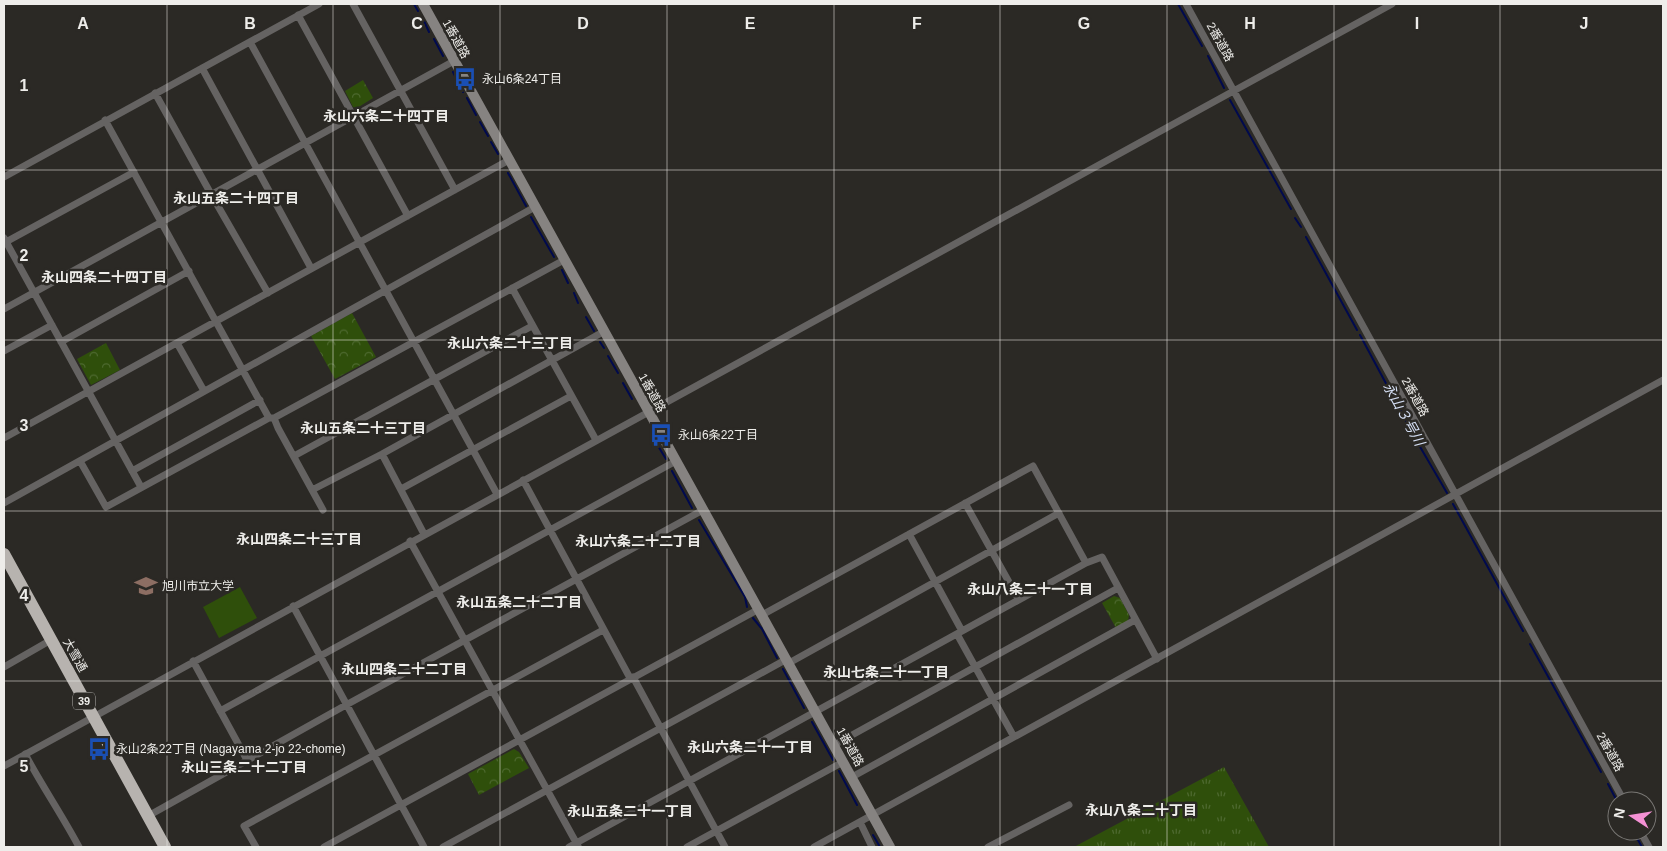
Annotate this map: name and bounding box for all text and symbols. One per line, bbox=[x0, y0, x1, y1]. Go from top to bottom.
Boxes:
text: A bbox=[77, 15, 89, 32]
text: B bbox=[244, 15, 256, 32]
text: C bbox=[411, 15, 423, 32]
text: D bbox=[577, 15, 589, 32]
text: E bbox=[745, 15, 756, 32]
text: F bbox=[912, 15, 922, 32]
text: G bbox=[1078, 15, 1090, 32]
text: H bbox=[1244, 15, 1256, 32]
text: I bbox=[1415, 15, 1419, 32]
text: J bbox=[1580, 15, 1588, 32]
street label: 1番道路 bbox=[440, 17, 472, 61]
street label: 2番道路 bbox=[1204, 20, 1236, 64]
bus stop icon: 永山6条24丁目 bbox=[452, 66, 478, 92]
place label: 永山6条24丁目 bbox=[482, 72, 562, 86]
text: 1 bbox=[20, 77, 29, 94]
district label: 永山六条二十四丁目 bbox=[323, 108, 449, 124]
district label: 永山五条二十四丁目 bbox=[173, 190, 299, 206]
text: 2 bbox=[20, 247, 29, 264]
district label: 永山四条二十四丁目 bbox=[41, 269, 167, 285]
district label: 永山六条二十三丁目 bbox=[447, 335, 573, 351]
street label: 1番道路 bbox=[636, 371, 668, 415]
street label: 2番道路 bbox=[1399, 375, 1431, 419]
water label: 永山３号川 bbox=[1380, 380, 1429, 450]
text: 3 bbox=[20, 417, 29, 434]
district label: 永山五条二十三丁目 bbox=[300, 420, 426, 436]
bus stop icon: 永山6条22丁目 bbox=[648, 422, 674, 448]
place label: 永山6条22丁目 bbox=[678, 428, 758, 442]
district label: 永山四条二十三丁目 bbox=[236, 531, 362, 547]
district label: 永山六条二十二丁目 bbox=[575, 533, 701, 549]
school or university icon: 旭川市立大学 bbox=[133, 573, 159, 599]
place label: 旭川市立大学 bbox=[162, 579, 234, 593]
district label: 永山八条二十一丁目 bbox=[967, 581, 1093, 597]
text: 4 bbox=[20, 587, 29, 604]
district label: 永山五条二十二丁目 bbox=[456, 594, 582, 610]
street label: 大雪通 bbox=[60, 636, 90, 674]
district label: 永山四条二十二丁目 bbox=[341, 661, 467, 677]
district label: 永山七条二十一丁目 bbox=[823, 664, 949, 680]
road number: 39 bbox=[73, 692, 95, 709]
street label: 1番道路 bbox=[834, 725, 866, 769]
street label: 2番道路 bbox=[1594, 730, 1626, 774]
bus stop icon: 永山2条22丁目 (Nagayama 2-jo 22-chome) bbox=[86, 736, 112, 762]
district label: 永山六条二十一丁目 bbox=[687, 739, 813, 755]
place label: 永山2条22丁目 (Nagayama 2-jo 22-chome) bbox=[116, 742, 345, 756]
text: 5 bbox=[20, 758, 29, 775]
district label: 永山三条二十二丁目 bbox=[181, 759, 307, 775]
north arrow bbox=[1607, 791, 1657, 841]
district label: 永山八条二十丁目 bbox=[1085, 802, 1197, 818]
district label: 永山五条二十一丁目 bbox=[567, 803, 693, 819]
text: N bbox=[1610, 807, 1628, 820]

